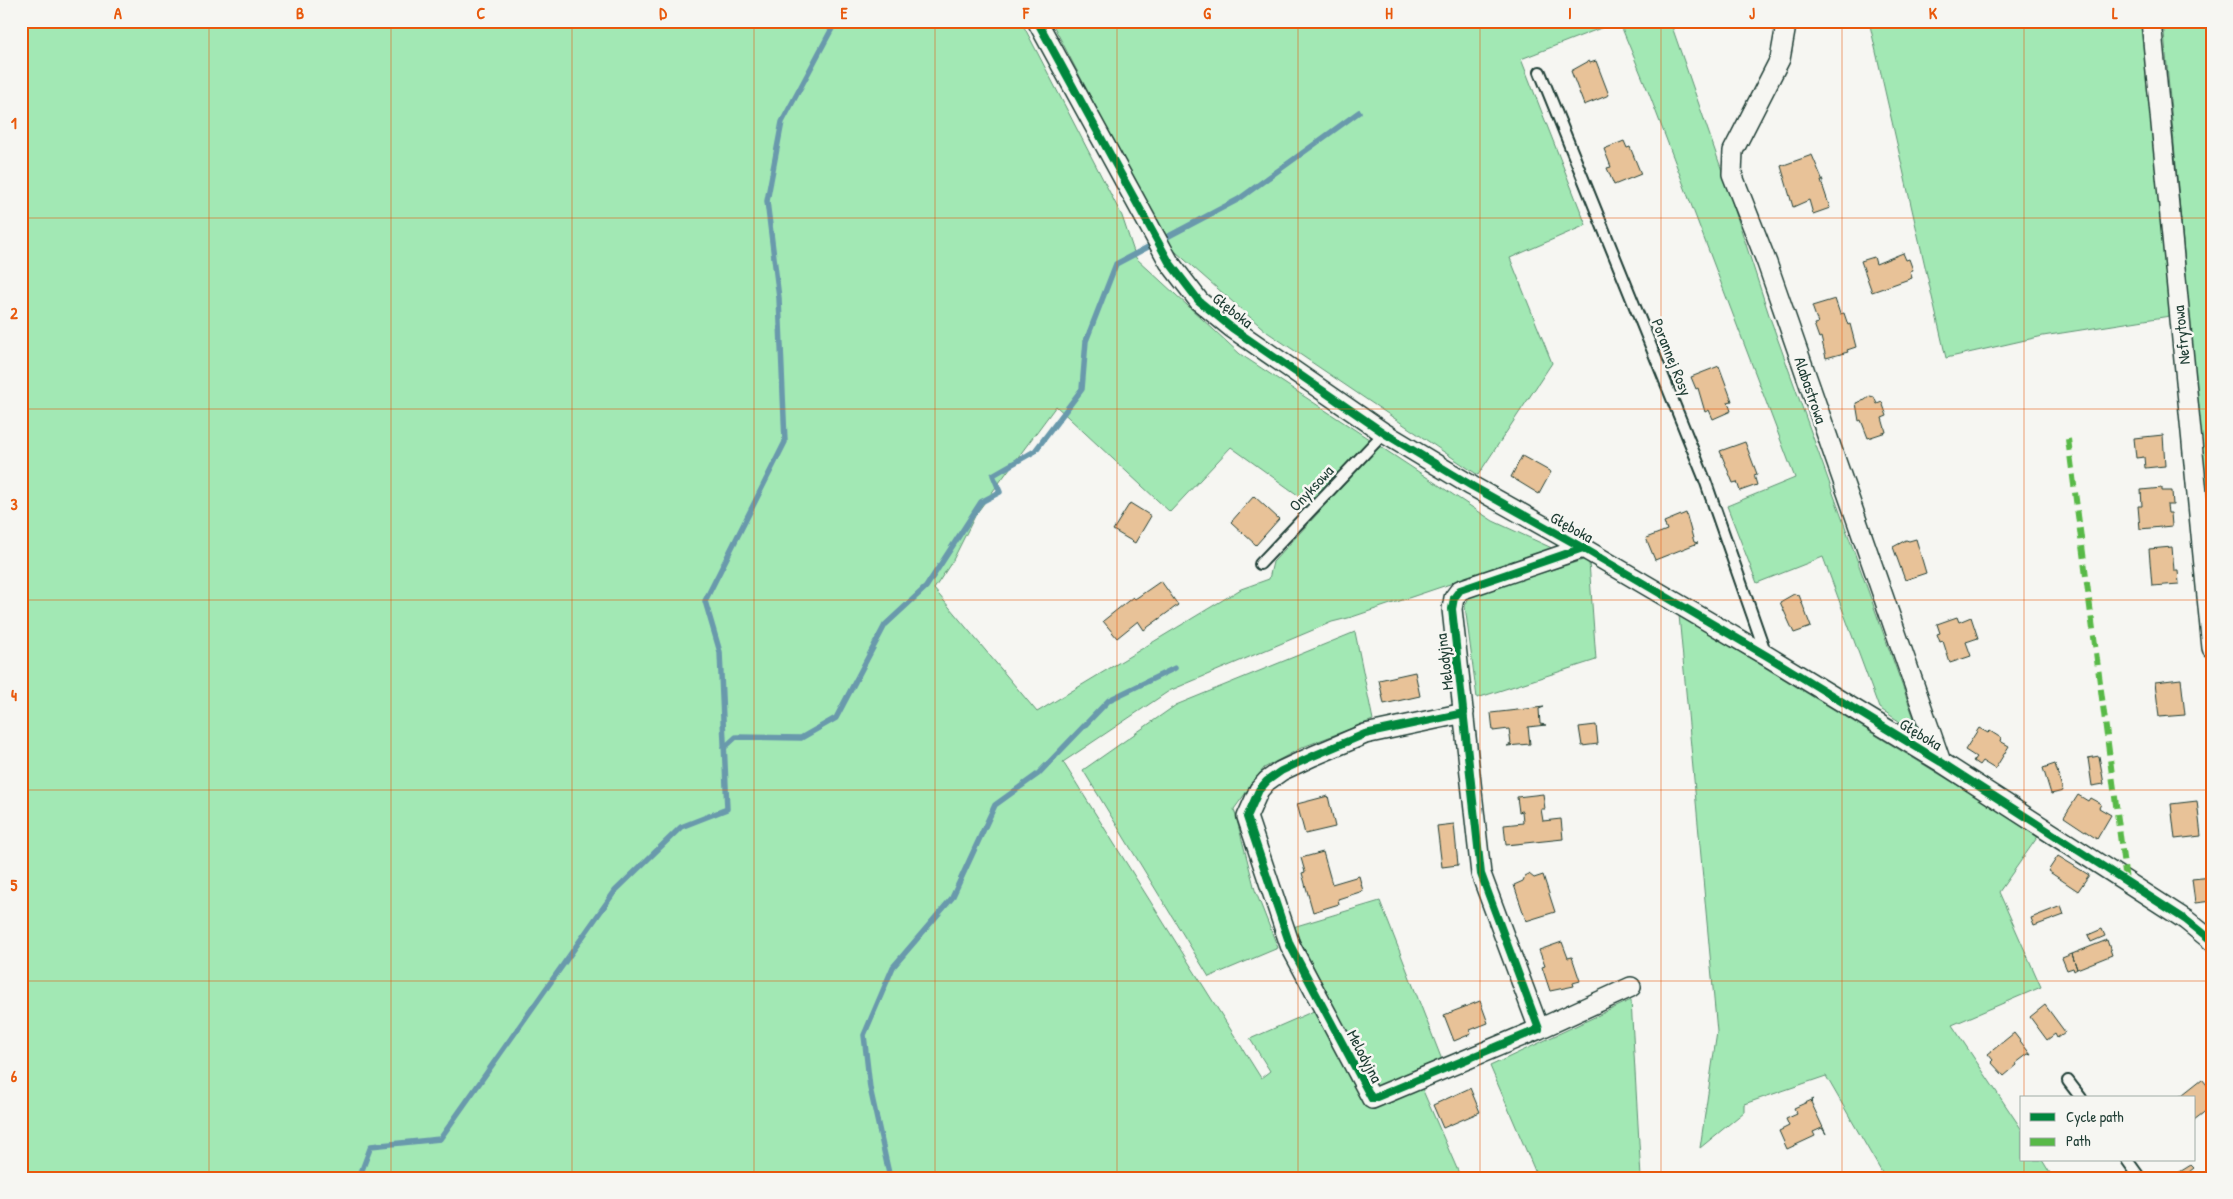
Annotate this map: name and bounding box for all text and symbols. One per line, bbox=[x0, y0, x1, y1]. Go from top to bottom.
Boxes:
text: A bbox=[114, 2, 122, 24]
text: B bbox=[296, 2, 304, 24]
text: C bbox=[477, 2, 486, 24]
text: D bbox=[659, 2, 667, 24]
text: E bbox=[840, 2, 848, 24]
text: F bbox=[1022, 2, 1030, 24]
text: G bbox=[1203, 2, 1211, 24]
text: H bbox=[1385, 2, 1393, 24]
text: I bbox=[1568, 2, 1572, 24]
text: J bbox=[1749, 2, 1755, 24]
text: K bbox=[1929, 2, 1938, 24]
text: L bbox=[2112, 2, 2118, 24]
text: 1 bbox=[11, 112, 17, 134]
street label: Głęboka bbox=[1208, 287, 1258, 333]
text: 2 bbox=[10, 302, 18, 324]
street label: Nefrytowa bbox=[2167, 304, 2195, 366]
street label: Porannej Rosy bbox=[1647, 315, 1698, 399]
street label: Alabastrowa bbox=[1789, 354, 1833, 426]
street label: Onyksowa bbox=[1284, 460, 1338, 516]
text: 3 bbox=[10, 493, 18, 515]
street label: Głęboka bbox=[1547, 506, 1597, 548]
street label: Melodyjna bbox=[1430, 632, 1458, 692]
text: 4 bbox=[11, 684, 17, 706]
street label: Głęboka bbox=[1896, 713, 1946, 755]
text: 5 bbox=[11, 874, 18, 896]
street label: Melodyjna bbox=[1342, 1026, 1388, 1086]
text: 6 bbox=[11, 1065, 18, 1087]
legend bbox=[2020, 1096, 2196, 1162]
text: Cycle path bbox=[2066, 1106, 2124, 1127]
text: Path bbox=[2066, 1130, 2091, 1151]

